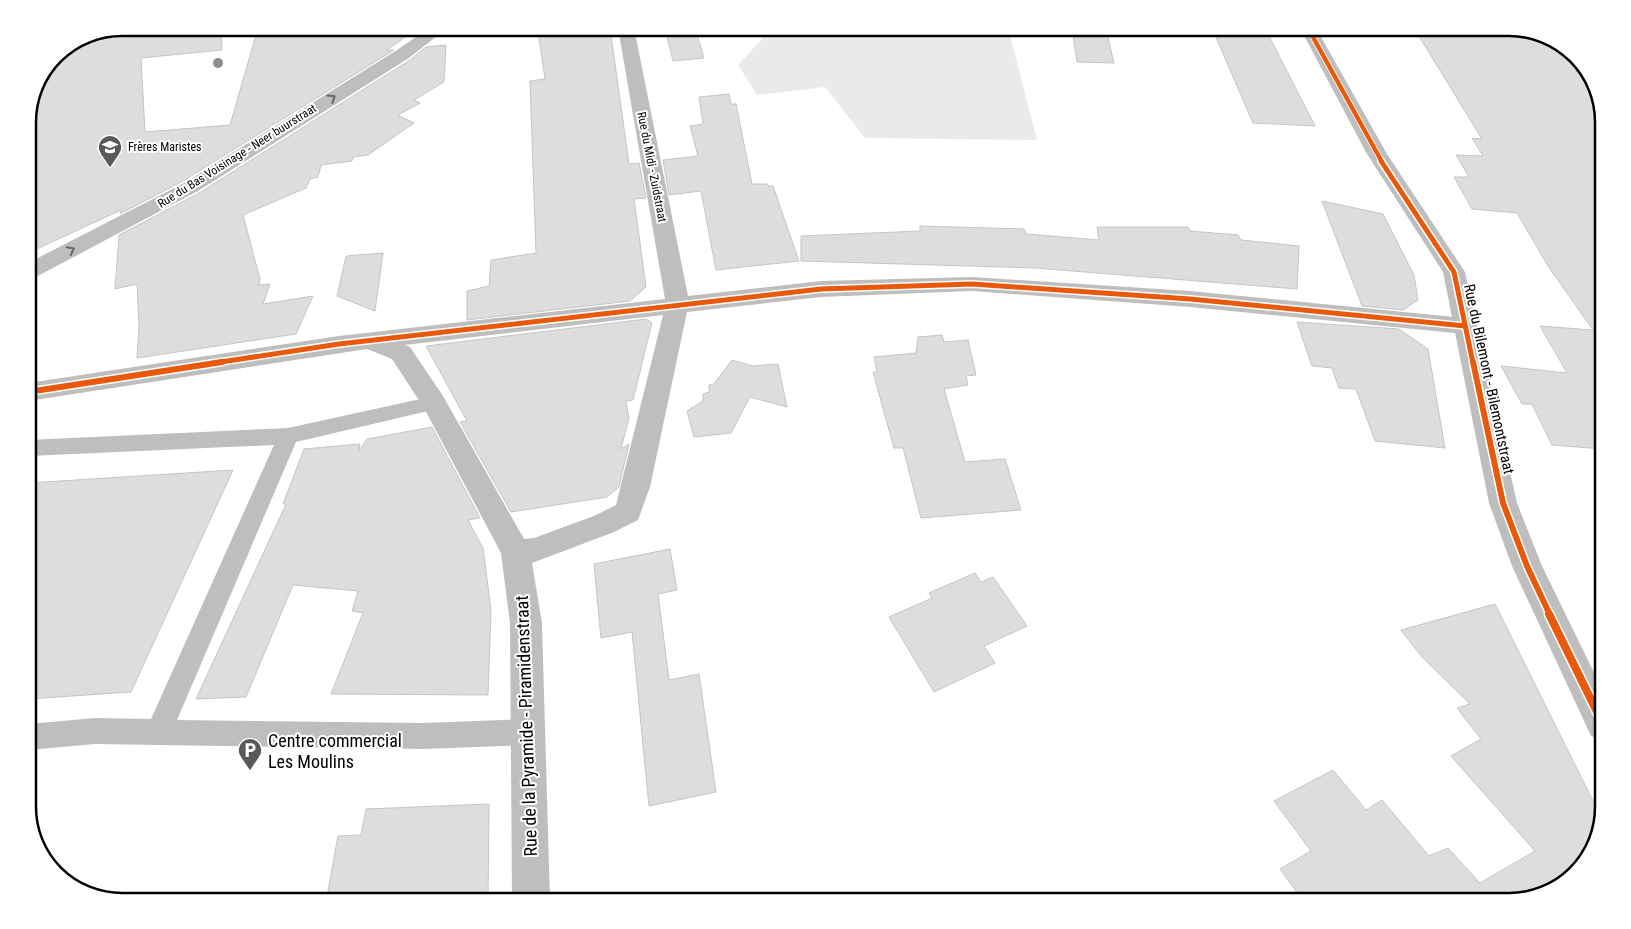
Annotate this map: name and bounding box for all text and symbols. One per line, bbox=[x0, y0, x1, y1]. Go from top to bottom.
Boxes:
one-way arrow bbox=[327, 94, 336, 104]
street label: Rue du Bas Voisinage - Neer buurstraat bbox=[155, 101, 319, 211]
street label: Rue du Midi - Zuidstraat bbox=[634, 111, 670, 224]
school or university icon: Frères Maristes bbox=[97, 134, 123, 168]
place label: Frères Maristes bbox=[128, 140, 202, 154]
one-way arrow bbox=[66, 246, 75, 256]
street label: Rue du Bilemont - Bilemontstraat bbox=[1460, 282, 1518, 476]
street label: Rue de la Pyramide - Piramidenstraat bbox=[511, 595, 541, 857]
place label: Centre commercial Les Moulins bbox=[268, 730, 402, 772]
parking icon: Centre commercial Les Moulins bbox=[237, 737, 263, 771]

